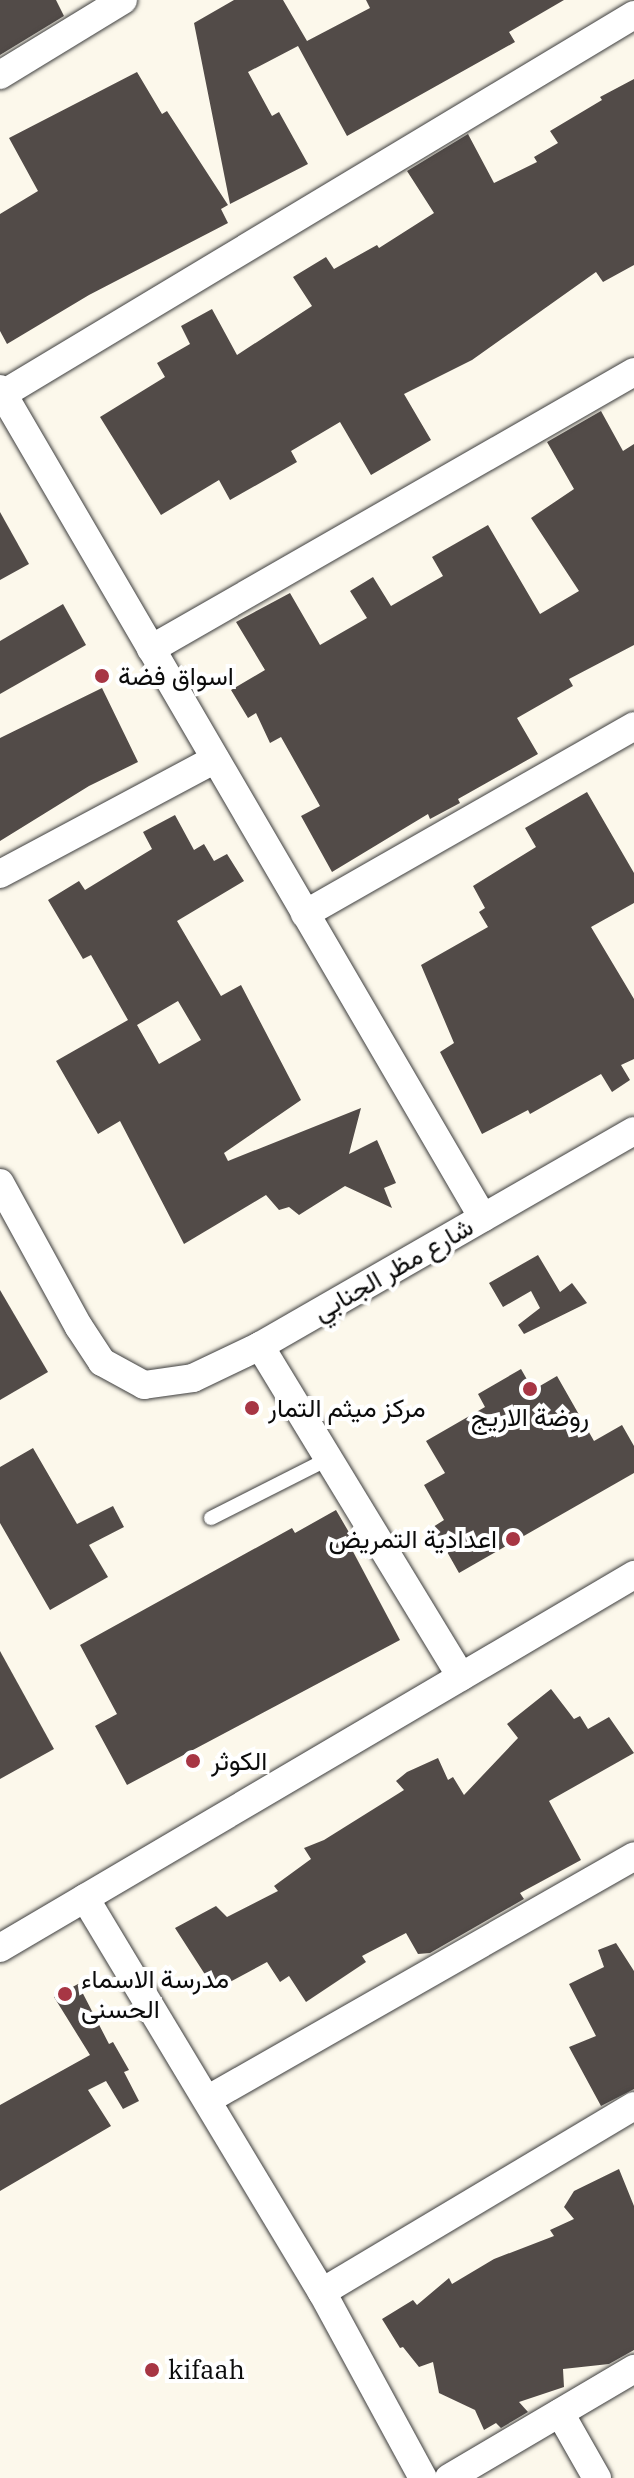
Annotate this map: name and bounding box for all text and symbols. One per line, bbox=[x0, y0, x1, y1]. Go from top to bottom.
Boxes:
place label: اسواق فضة bbox=[118, 660, 234, 692]
marker: اسواق فضة bbox=[93, 667, 111, 685]
street label: شارع مظر الجنابي bbox=[307, 1211, 479, 1327]
marker: روضة الاريج bbox=[521, 1380, 539, 1398]
place label: مركز ميثم التمار bbox=[268, 1392, 426, 1424]
marker: مركز ميثم التمار bbox=[243, 1399, 261, 1417]
place label: روضة الاريج bbox=[471, 1401, 589, 1433]
place label: اعدادية التمريض bbox=[329, 1523, 497, 1555]
marker: اعدادية التمريض bbox=[504, 1530, 522, 1548]
place label: الكوثر bbox=[211, 1745, 267, 1777]
marker: الكوثر bbox=[182, 1750, 204, 1772]
place label: مدرسة الاسماء الحسنى bbox=[81, 1963, 229, 2024]
marker: مدرسة الاسماء الحسنى bbox=[56, 1985, 74, 2003]
place label: kifaah bbox=[168, 2354, 245, 2386]
marker: kifaah bbox=[143, 2361, 161, 2379]

